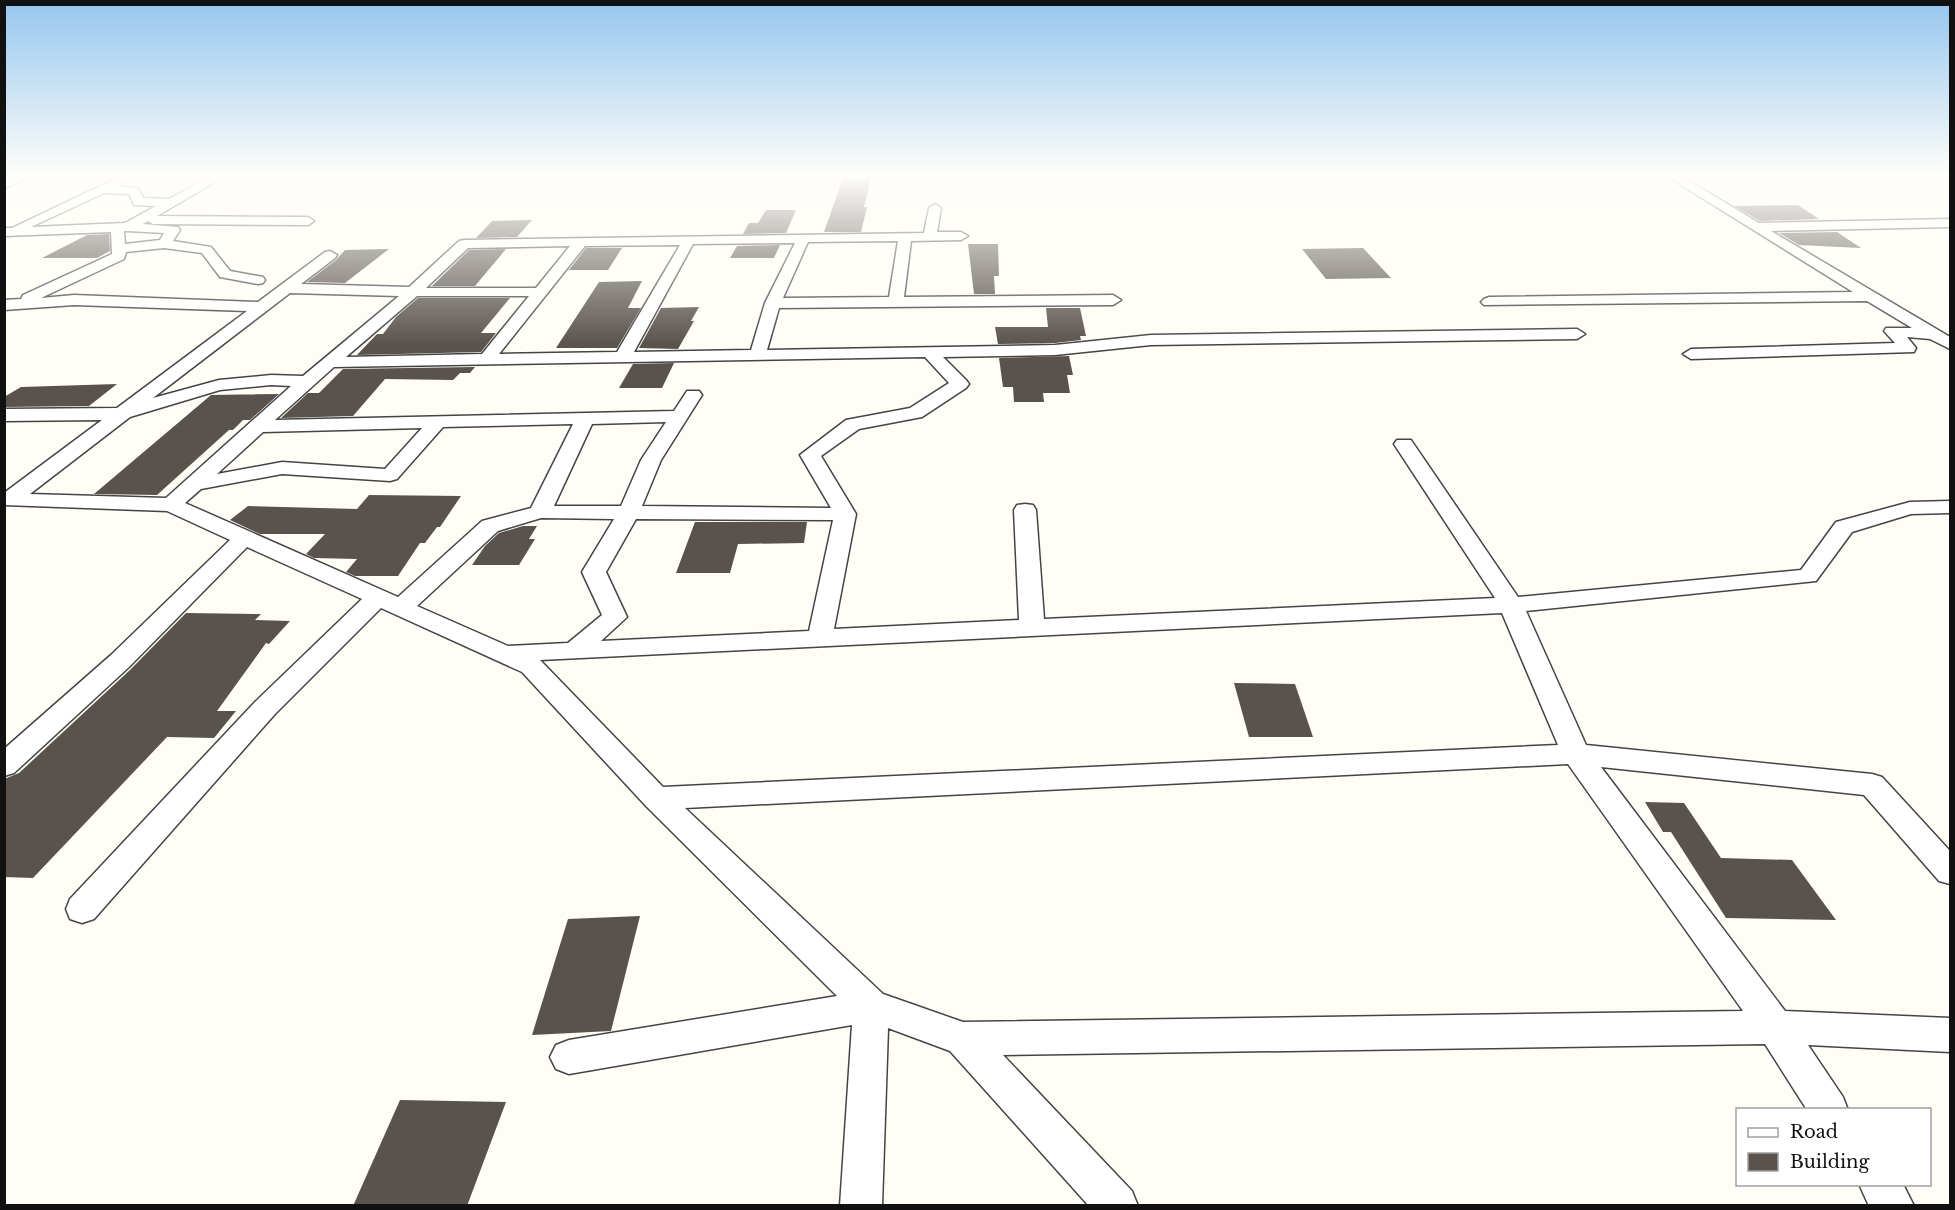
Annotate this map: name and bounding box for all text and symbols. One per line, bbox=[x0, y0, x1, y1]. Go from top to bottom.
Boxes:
legend bbox=[1736, 1108, 1931, 1186]
text: Road bbox=[1790, 1121, 1838, 1143]
text: Building bbox=[1790, 1151, 1869, 1173]

